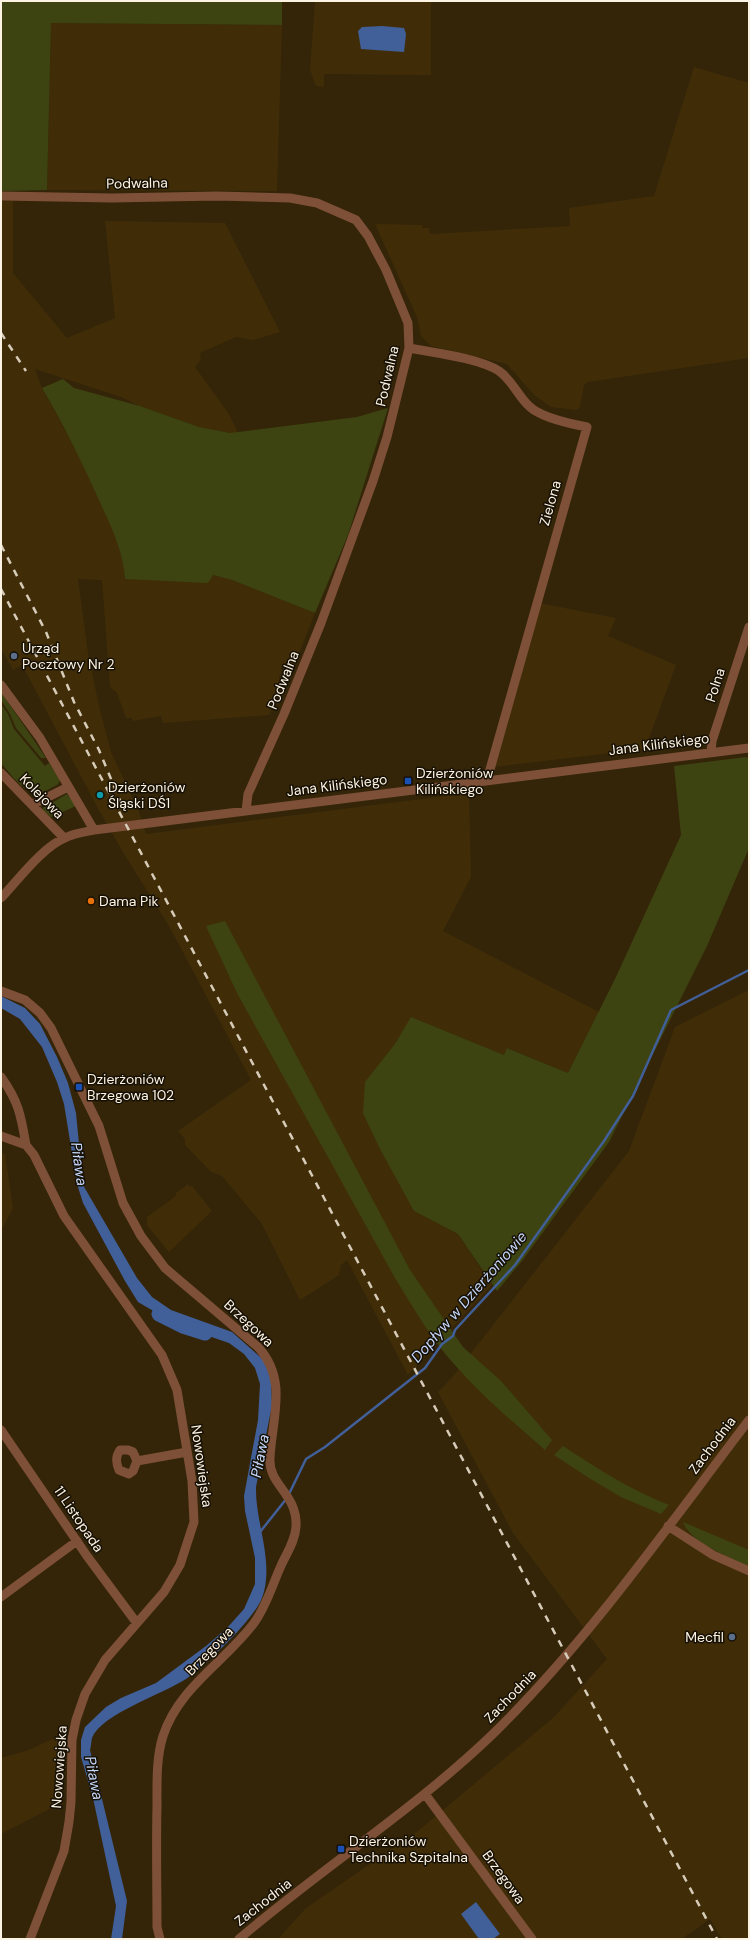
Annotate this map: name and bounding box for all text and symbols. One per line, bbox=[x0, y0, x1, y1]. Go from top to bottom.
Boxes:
street label: Podwalna bbox=[106, 173, 168, 193]
street label: Podwalna bbox=[371, 344, 403, 408]
street label: Zielona bbox=[535, 478, 565, 528]
place label: Urząd Pocztowy Nr 2 bbox=[22, 639, 115, 673]
street label: Podwalna bbox=[263, 648, 303, 712]
marker: Urząd Pocztowy Nr 2 bbox=[9, 651, 19, 661]
street label: Polna bbox=[701, 666, 729, 704]
street label: Jana Kilińskiego bbox=[608, 729, 710, 759]
place label: Dzierżoniów Kilińskiego bbox=[416, 764, 494, 798]
street label: Kolejowa bbox=[16, 769, 68, 823]
street label: Jana Kilińskiego bbox=[286, 770, 388, 800]
marker: Dzierżoniów Kilińskiego bbox=[403, 776, 413, 786]
place label: Dzierżoniów Śląski DŚ1 bbox=[108, 778, 186, 812]
marker: Dzierżoniów Śląski DŚ1 bbox=[95, 790, 105, 800]
place label: Dama Pik bbox=[99, 892, 159, 910]
marker: Dama Pik bbox=[86, 896, 96, 906]
place label: Dzierżoniów Brzegowa 102 bbox=[87, 1070, 174, 1104]
marker: Dzierżoniów Brzegowa 102 bbox=[74, 1082, 84, 1092]
water label: Piława bbox=[66, 1141, 92, 1187]
water label: Dopływ w Dzierżoniowie bbox=[407, 1227, 532, 1367]
street label: Brzegowa bbox=[220, 1295, 278, 1351]
street label: Zachodnia bbox=[685, 1413, 739, 1477]
street label: Nowowiejska bbox=[187, 1424, 217, 1508]
water label: Piława bbox=[246, 1432, 274, 1480]
street label: 11 Listopada bbox=[50, 1482, 108, 1556]
street label: Brzegowa bbox=[181, 1623, 237, 1679]
place label: Mecfil bbox=[685, 1628, 724, 1646]
marker: Mecfil bbox=[727, 1632, 737, 1642]
street label: Zachodnia bbox=[480, 1666, 540, 1726]
street label: Nowowiejska bbox=[47, 1725, 71, 1809]
water label: Piława bbox=[80, 1754, 108, 1802]
place label: Dzierżoniów Technika Szpitalna bbox=[349, 1832, 468, 1866]
marker: Dzierżoniów Technika Szpitalna bbox=[336, 1844, 346, 1854]
street label: Brzegowa bbox=[479, 1847, 529, 1907]
street label: Zachodnia bbox=[231, 1874, 295, 1930]

